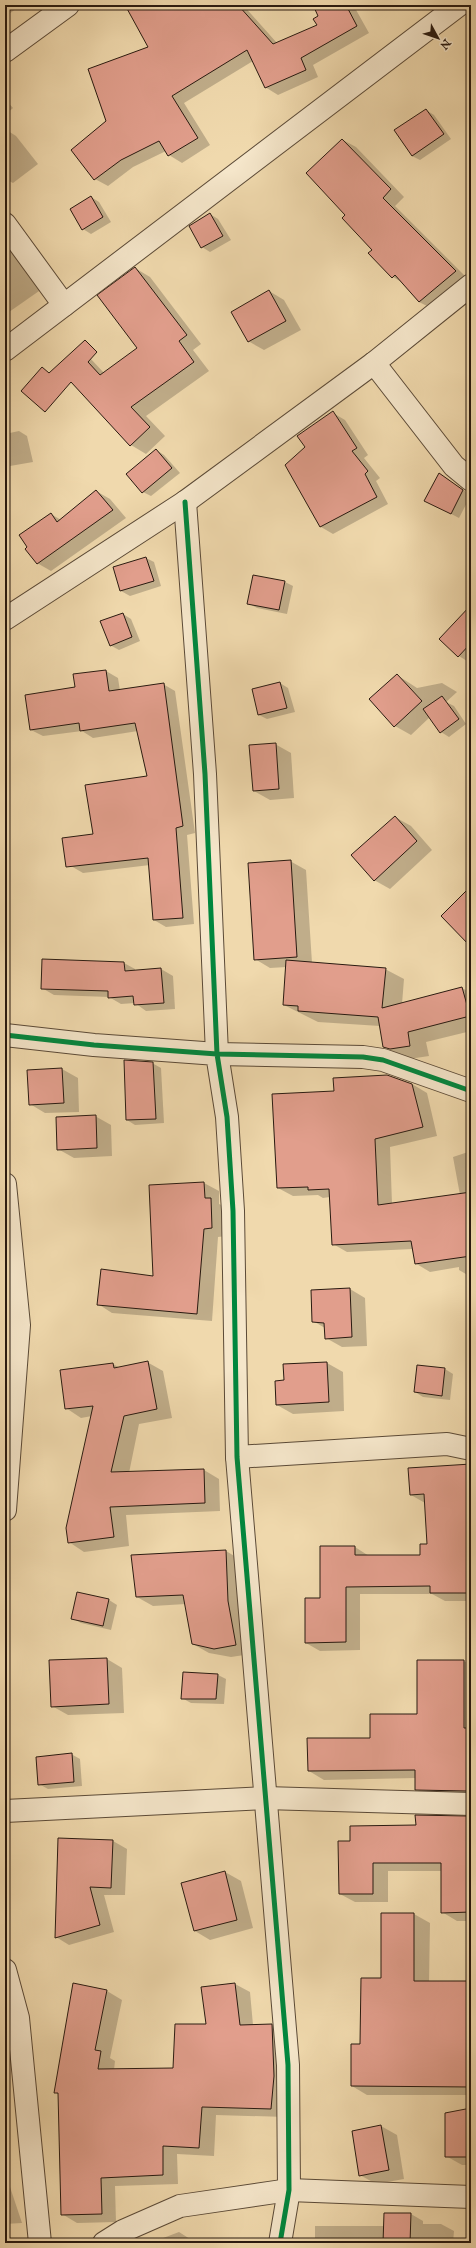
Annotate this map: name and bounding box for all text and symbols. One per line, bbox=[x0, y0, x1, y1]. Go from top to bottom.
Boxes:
north arrow bbox=[418, 18, 458, 58]
text: N bbox=[436, 35, 454, 52]

